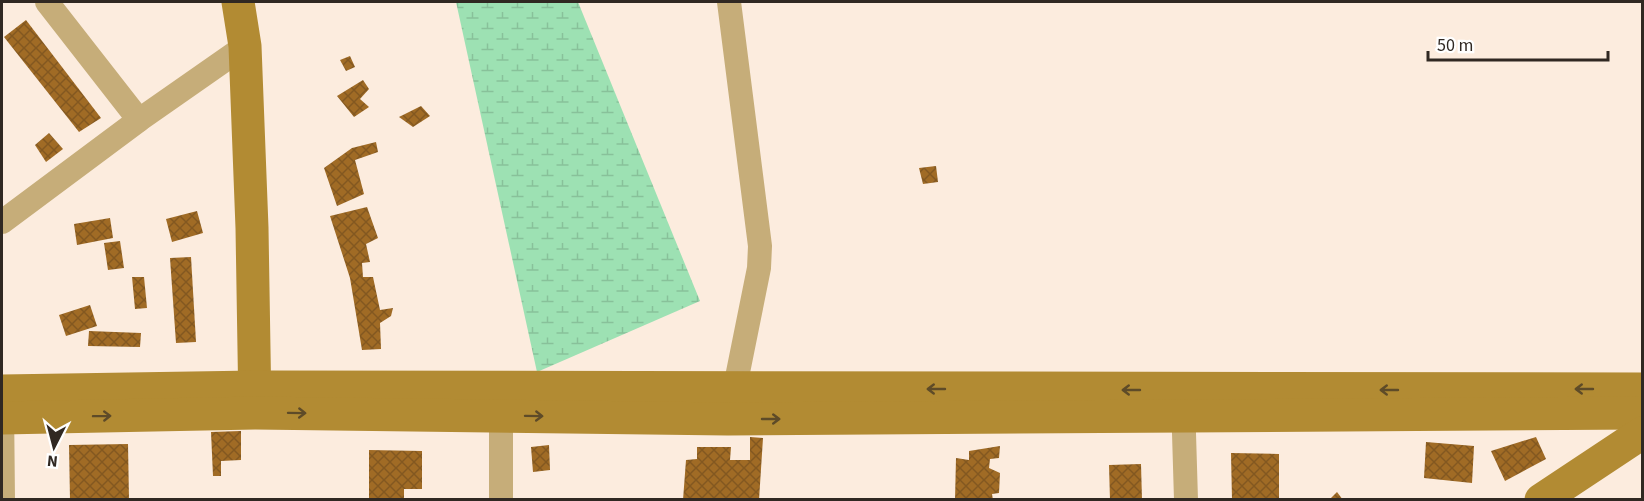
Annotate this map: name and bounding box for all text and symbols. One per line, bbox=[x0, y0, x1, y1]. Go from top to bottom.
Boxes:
scale bar bbox=[1428, 24, 1608, 62]
text: 50 m bbox=[1437, 33, 1473, 58]
one-way arrow bbox=[927, 383, 947, 395]
one-way arrow bbox=[1575, 383, 1595, 395]
one-way arrow bbox=[1122, 384, 1142, 396]
one-way arrow bbox=[1380, 384, 1400, 396]
one-way arrow bbox=[286, 408, 306, 419]
one-way arrow bbox=[523, 410, 543, 422]
one-way arrow bbox=[91, 411, 111, 422]
one-way arrow bbox=[760, 413, 780, 424]
north arrow bbox=[24, 417, 84, 477]
text: N bbox=[46, 449, 59, 472]

